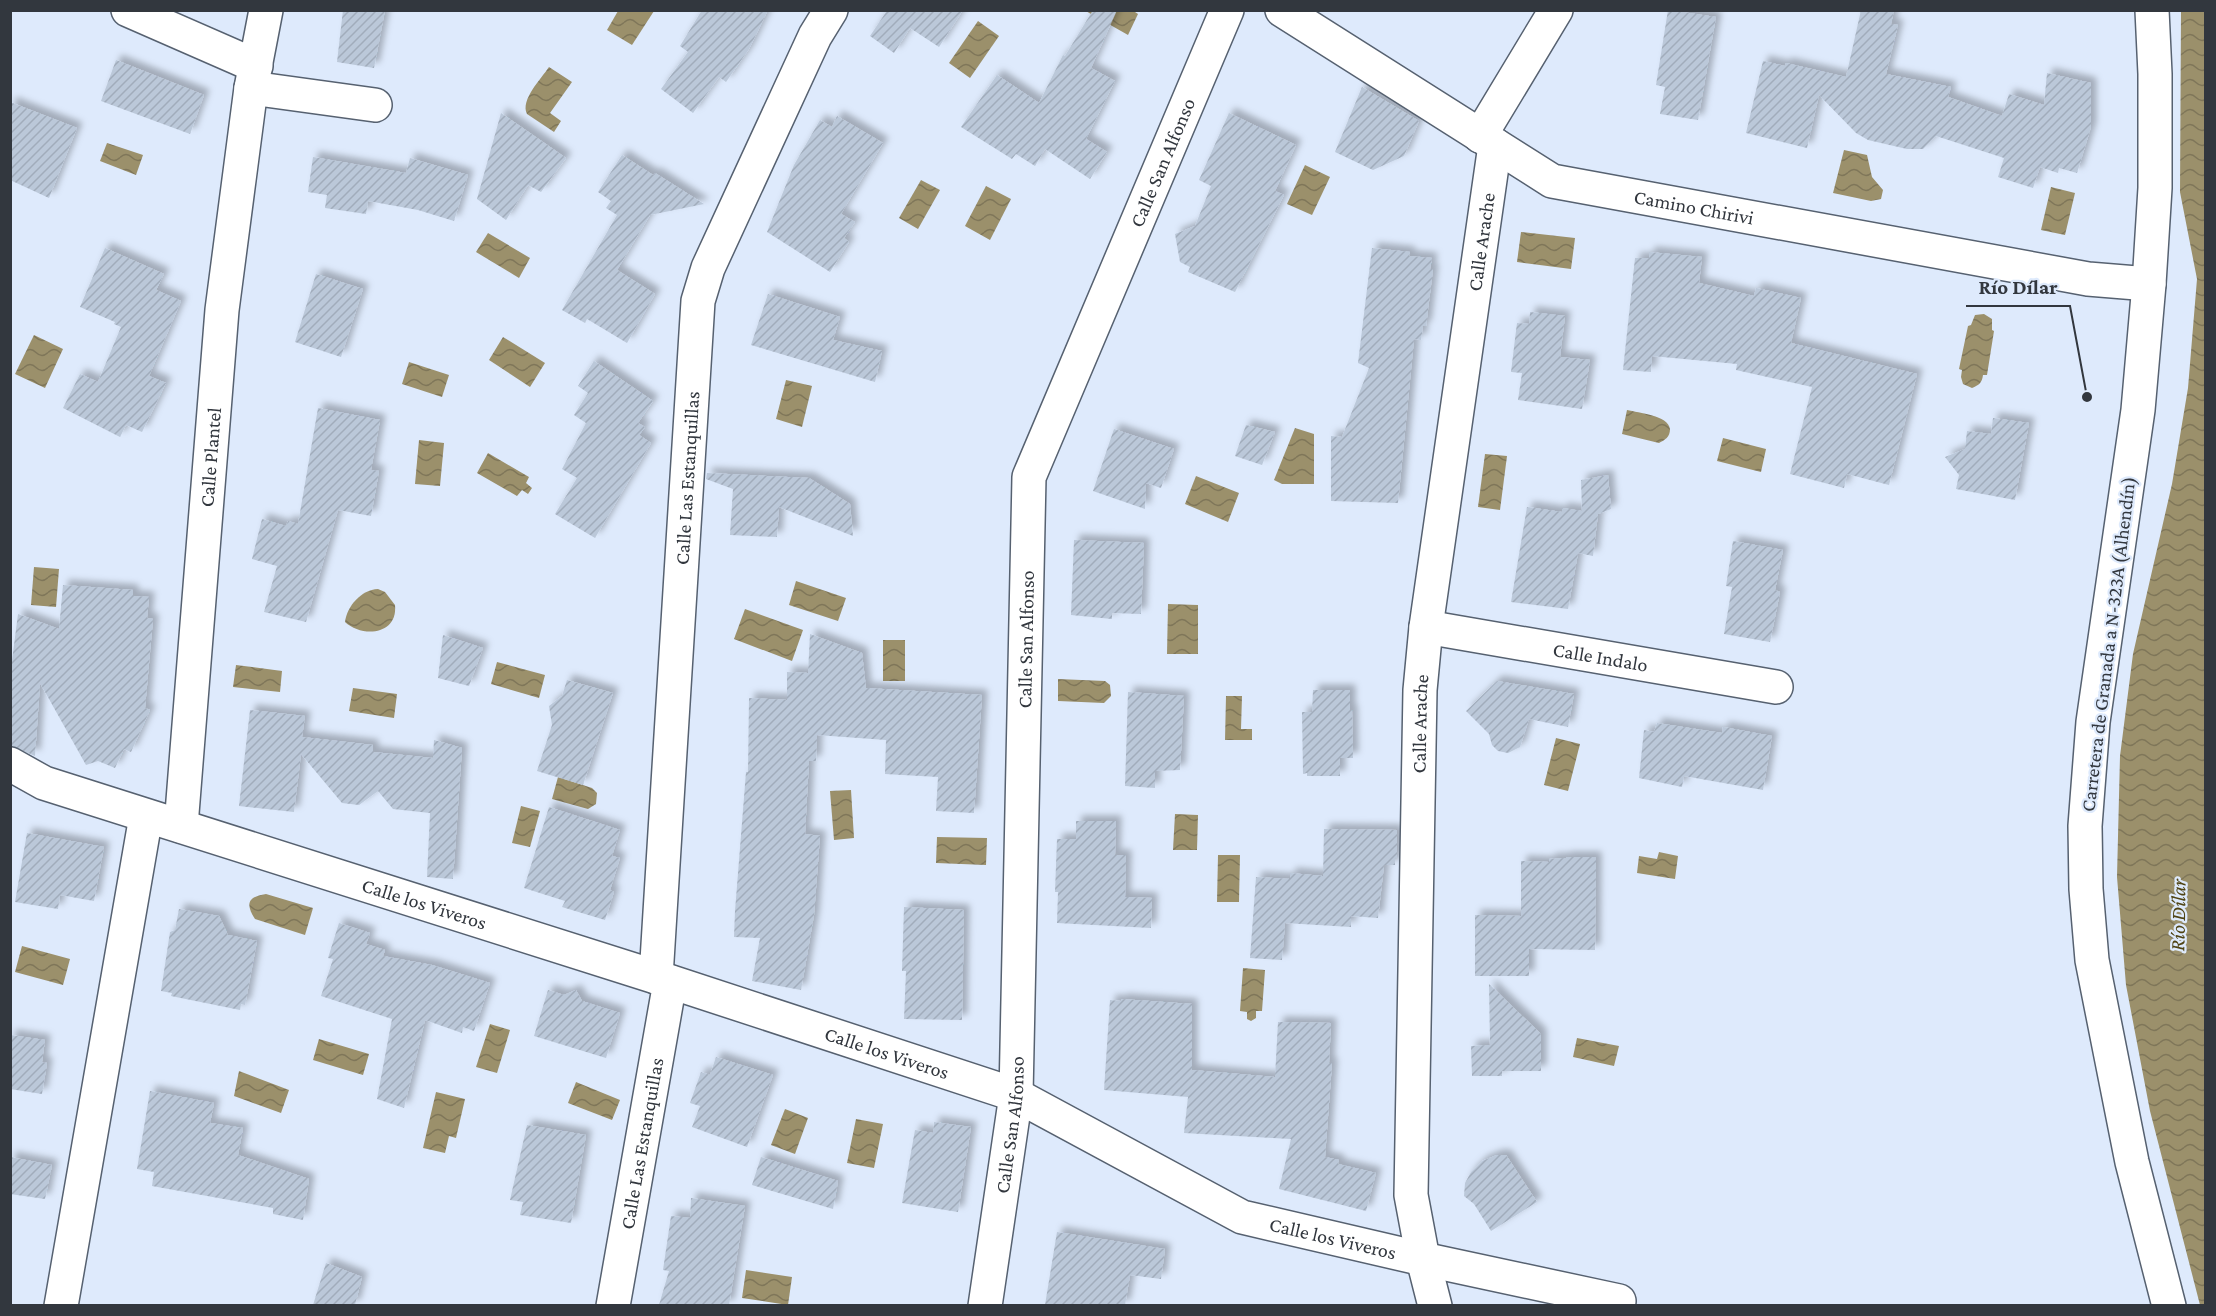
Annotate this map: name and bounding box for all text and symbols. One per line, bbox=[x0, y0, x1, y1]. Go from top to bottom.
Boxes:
street label: Calle San Alfonso bbox=[1125, 95, 1199, 230]
street label: Camino Chirivi bbox=[1632, 185, 1756, 229]
street label: Calle Arache bbox=[1463, 191, 1499, 293]
callout: Río Dílar bbox=[1966, 267, 2070, 306]
text: Río Dílar bbox=[1978, 275, 2058, 299]
street label: Calle Las Estanquillas bbox=[671, 390, 703, 565]
street label: Calle Plantel bbox=[195, 406, 225, 508]
street label: Carretera de Granada a N-323A (Alhendín) bbox=[2077, 475, 2140, 813]
street label: Calle San Alfonso bbox=[1013, 570, 1038, 709]
street label: Calle Indalo bbox=[1551, 638, 1650, 676]
street label: Calle Arache bbox=[1408, 673, 1432, 773]
street label: Calle los Viveros bbox=[359, 874, 490, 934]
water label: Río Dílar bbox=[2165, 878, 2191, 951]
street label: Calle los Viveros bbox=[822, 1022, 952, 1083]
street label: Calle Las Estanquillas bbox=[616, 1056, 668, 1231]
street label: Calle San Alfonso bbox=[991, 1056, 1028, 1195]
street label: Calle los Viveros bbox=[1267, 1213, 1399, 1263]

